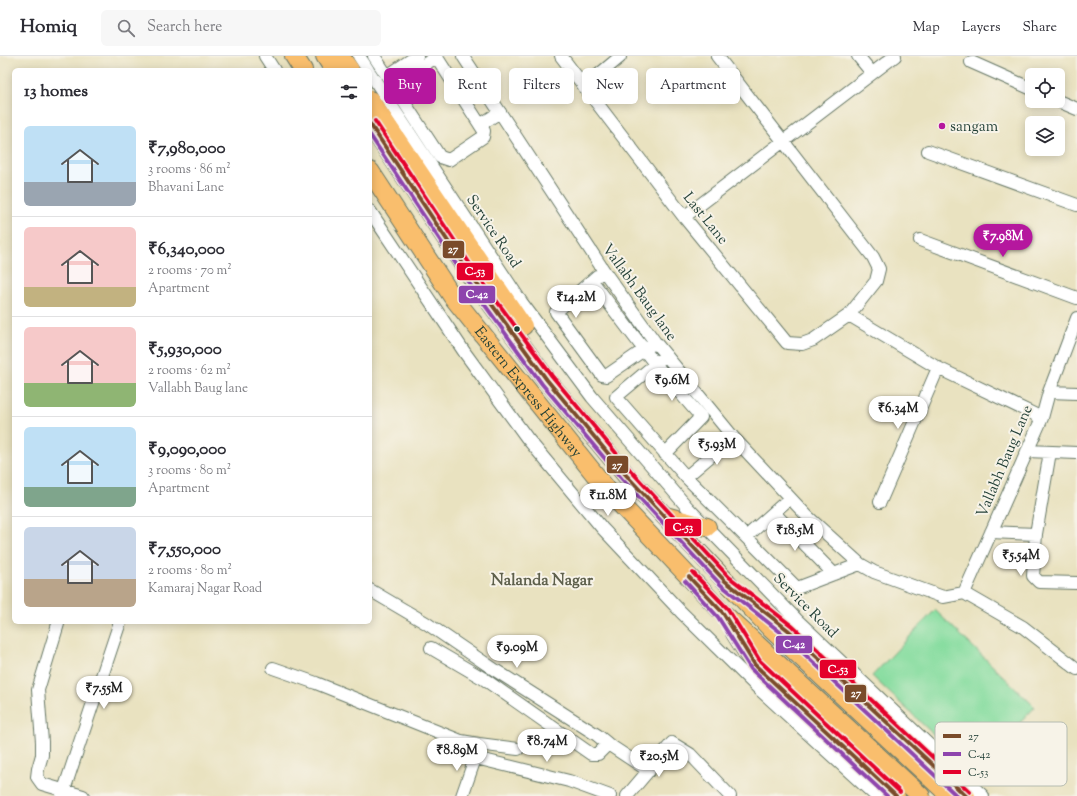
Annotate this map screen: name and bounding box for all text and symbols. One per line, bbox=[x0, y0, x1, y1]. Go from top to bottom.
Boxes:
search box bbox=[101, 10, 381, 46]
text: Homiq bbox=[20, 14, 77, 41]
icon: search bbox=[115, 17, 137, 39]
text: Search here bbox=[147, 17, 222, 38]
text: Map bbox=[913, 18, 940, 38]
text: Layers bbox=[962, 18, 1000, 38]
text: Share bbox=[1022, 18, 1057, 38]
chip: Buy bbox=[384, 68, 436, 104]
chip: Rent bbox=[444, 68, 501, 104]
chip: Filters bbox=[509, 68, 574, 104]
chip: New bbox=[582, 68, 638, 104]
chip: Apartment bbox=[646, 68, 740, 104]
map controls bbox=[1025, 68, 1065, 156]
button: locate bbox=[1025, 68, 1065, 108]
text: 13 homes bbox=[24, 80, 88, 104]
icon: filters bbox=[338, 81, 360, 103]
button: layers bbox=[1025, 116, 1065, 156]
place label: sangam bbox=[950, 117, 999, 138]
marker: sangam bbox=[937, 121, 947, 131]
text: ₹7,980,000 bbox=[148, 137, 225, 161]
icon: home bbox=[56, 142, 104, 190]
text: 3 rooms · 86 m² bbox=[148, 161, 231, 179]
text: Bhavani Lane bbox=[148, 179, 224, 197]
street label: Last Lane bbox=[677, 188, 732, 250]
street label: Service Road bbox=[460, 191, 525, 273]
pin: ₹7.98M bbox=[970, 224, 1036, 258]
text: ₹7.98M bbox=[982, 228, 1024, 246]
text: ₹6,340,000 bbox=[148, 238, 225, 262]
line badge: 27 bbox=[442, 240, 465, 259]
street label: Vallabh Baug lane bbox=[596, 240, 681, 346]
text: 27 bbox=[448, 242, 459, 258]
icon: home bbox=[56, 243, 104, 291]
text: 2 rooms · 70 m² bbox=[148, 262, 232, 280]
line badge: C-53 bbox=[456, 262, 494, 281]
text: C-53 bbox=[465, 264, 486, 280]
text: Apartment bbox=[148, 280, 209, 298]
line badge: C-42 bbox=[458, 285, 496, 304]
pin: ₹14.2M bbox=[543, 285, 609, 319]
text: C-42 bbox=[466, 287, 489, 303]
text: ₹14.2M bbox=[556, 289, 596, 307]
street label: Eastern Express Highway bbox=[468, 323, 587, 463]
unlabelled marker bbox=[512, 324, 522, 334]
text: ₹5,930,000 bbox=[148, 338, 222, 362]
icon: home bbox=[56, 343, 104, 391]
text: 2 rooms · 62 m² bbox=[148, 362, 231, 380]
pin: ₹9.6M bbox=[644, 368, 700, 402]
text: ₹9.6M bbox=[654, 372, 690, 390]
text: Vallabh Baug lane bbox=[148, 380, 248, 398]
pin: ₹6.34M bbox=[865, 396, 931, 430]
text: ₹6.34M bbox=[878, 400, 918, 418]
street label: Vallabh Baug Lane bbox=[972, 402, 1039, 521]
pin: ₹5.93M bbox=[684, 432, 750, 466]
text: ₹5.93M bbox=[698, 436, 736, 454]
text: ₹9,090,000 bbox=[148, 438, 226, 462]
icon: home bbox=[56, 443, 104, 491]
line badge: 27 bbox=[606, 455, 629, 474]
text: 27 bbox=[612, 458, 623, 474]
text: 3 rooms · 80 m² bbox=[148, 462, 231, 480]
text: Apartment bbox=[148, 480, 209, 498]
pin: ₹11.8M bbox=[575, 483, 641, 517]
text: ₹11.8M bbox=[589, 487, 627, 505]
line badge: C-53 bbox=[664, 518, 702, 537]
pin: ₹18.5M bbox=[762, 518, 828, 552]
text: C-53 bbox=[673, 520, 694, 536]
text: ₹18.5M bbox=[776, 522, 814, 540]
text: ₹7,550,000 bbox=[148, 538, 221, 562]
icon: home bbox=[56, 543, 104, 591]
pin: ₹5.54M bbox=[988, 543, 1054, 577]
text: ₹5.54M bbox=[1002, 547, 1040, 565]
text: 2 rooms · 80 m² bbox=[148, 562, 232, 580]
street label: Service Road bbox=[768, 569, 843, 644]
district label: Nalanda Nagar bbox=[491, 570, 594, 593]
text: Kamaraj Nagar Road bbox=[148, 580, 262, 598]
pin: ₹9.09M bbox=[484, 635, 550, 669]
line badge: C-42 bbox=[775, 635, 813, 654]
text: C-42 bbox=[783, 637, 806, 653]
text: ₹9.09M bbox=[496, 639, 538, 657]
line badge: C-53 bbox=[819, 659, 857, 679]
text: C-53 bbox=[828, 662, 849, 678]
pin: ₹7.55M bbox=[71, 676, 137, 710]
text: ₹7.55M bbox=[85, 680, 123, 698]
line badge: 27 bbox=[844, 684, 867, 703]
text: 27 bbox=[851, 686, 862, 702]
legend bbox=[935, 722, 1067, 786]
pin: ₹8.74M bbox=[514, 729, 580, 763]
text: 27 bbox=[968, 729, 979, 745]
text: ₹8.74M bbox=[526, 733, 568, 751]
pin: ₹8.89M bbox=[424, 738, 490, 772]
text: ₹8.89M bbox=[436, 742, 478, 760]
pin: ₹20.5M bbox=[626, 744, 692, 778]
text: C-42 bbox=[968, 747, 990, 763]
text: ₹20.5M bbox=[639, 748, 679, 766]
text: C-53 bbox=[968, 765, 989, 781]

